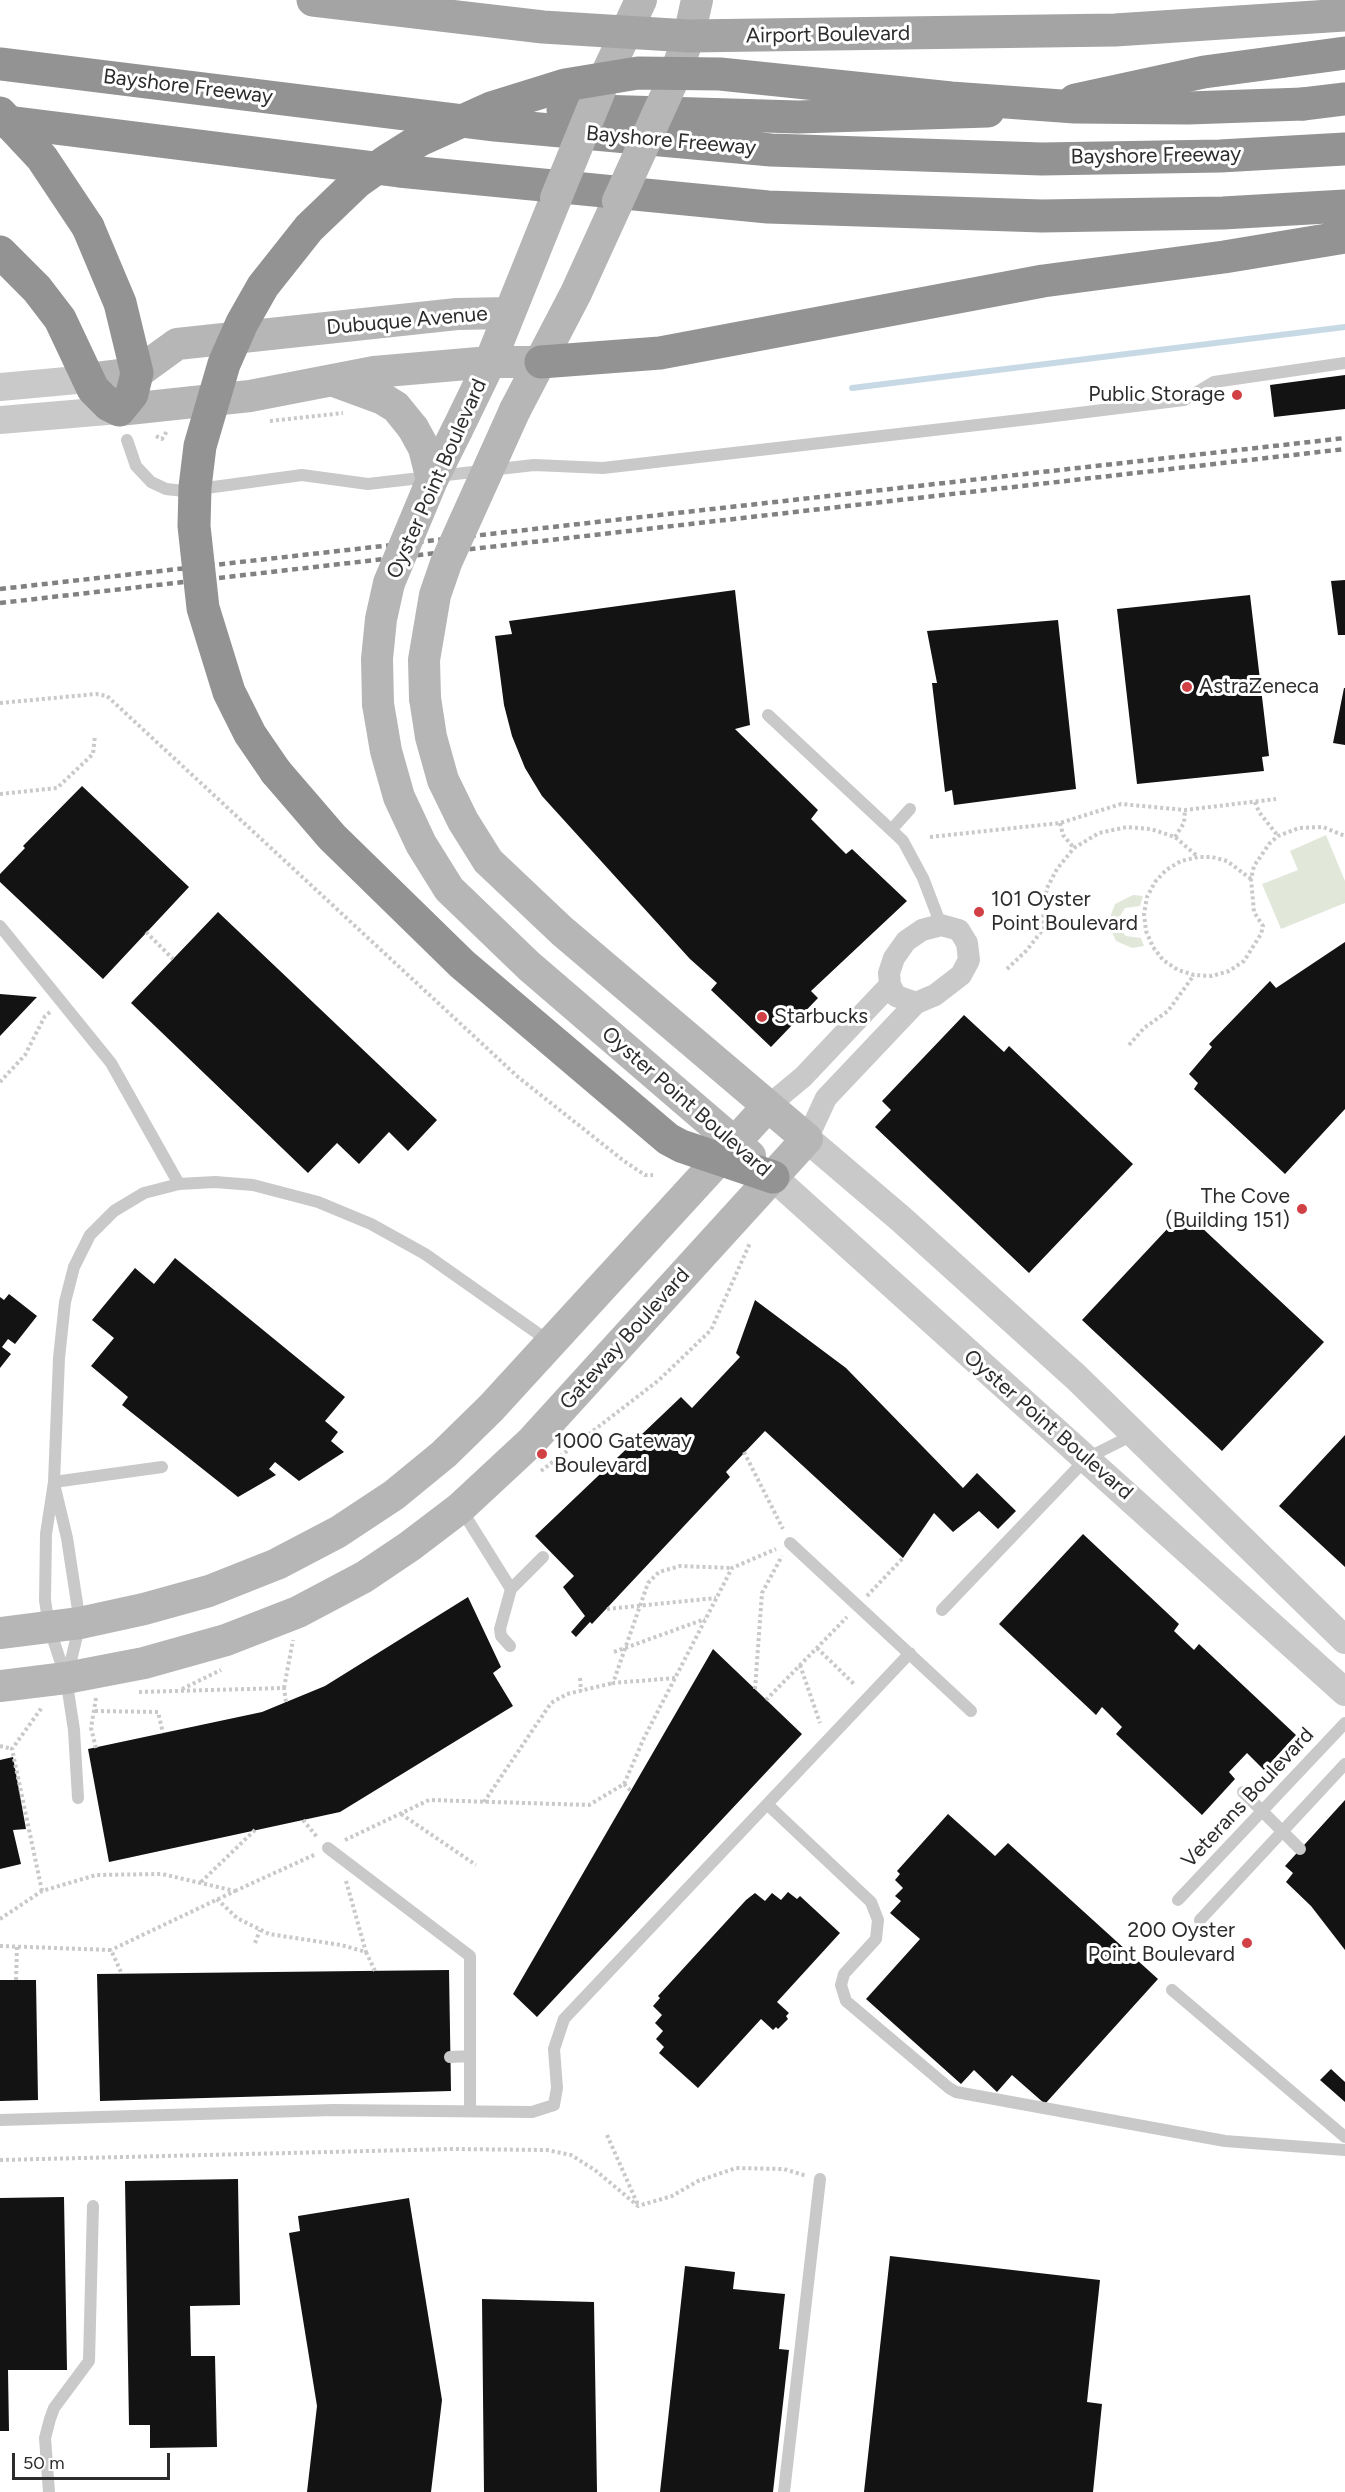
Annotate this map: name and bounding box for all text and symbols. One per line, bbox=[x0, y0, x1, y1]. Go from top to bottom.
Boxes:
street label: Airport Boulevard bbox=[746, 21, 910, 49]
street label: Bayshore Freeway bbox=[102, 64, 274, 110]
street label: Bayshore Freeway bbox=[585, 121, 757, 161]
street label: Bayshore Freeway bbox=[1070, 142, 1242, 170]
street label: Dubuque Avenue bbox=[325, 301, 489, 341]
street label: Oyster Point Boulevard bbox=[382, 375, 492, 583]
place label: Public Storage bbox=[1088, 382, 1225, 408]
marker: Public Storage bbox=[1230, 388, 1244, 402]
place label: AstraZeneca bbox=[1199, 674, 1319, 700]
marker: AstraZeneca bbox=[1180, 680, 1194, 694]
place label: 101 Oyster Point Boulevard bbox=[991, 887, 1138, 937]
marker: 101 Oyster Point Boulevard bbox=[972, 905, 986, 919]
place label: Starbucks bbox=[774, 1004, 868, 1030]
marker: Starbucks bbox=[755, 1010, 769, 1024]
street label: Oyster Point Boulevard bbox=[596, 1022, 776, 1182]
place label: The Cove (Building 151) bbox=[1165, 1184, 1290, 1234]
marker: The Cove (Building 151) bbox=[1295, 1202, 1309, 1216]
street label: Gateway Boulevard bbox=[555, 1263, 695, 1415]
street label: Oyster Point Boulevard bbox=[958, 1345, 1138, 1505]
place label: 1000 Gateway Boulevard bbox=[554, 1429, 692, 1479]
marker: 1000 Gateway Boulevard bbox=[535, 1447, 549, 1461]
street label: Veterans Boulevard bbox=[1177, 1723, 1319, 1873]
place label: 200 Oyster Point Boulevard bbox=[1088, 1918, 1235, 1968]
marker: 200 Oyster Point Boulevard bbox=[1240, 1936, 1254, 1950]
scale bar bbox=[15, 2441, 172, 2479]
text: 50 m bbox=[23, 2452, 65, 2474]

